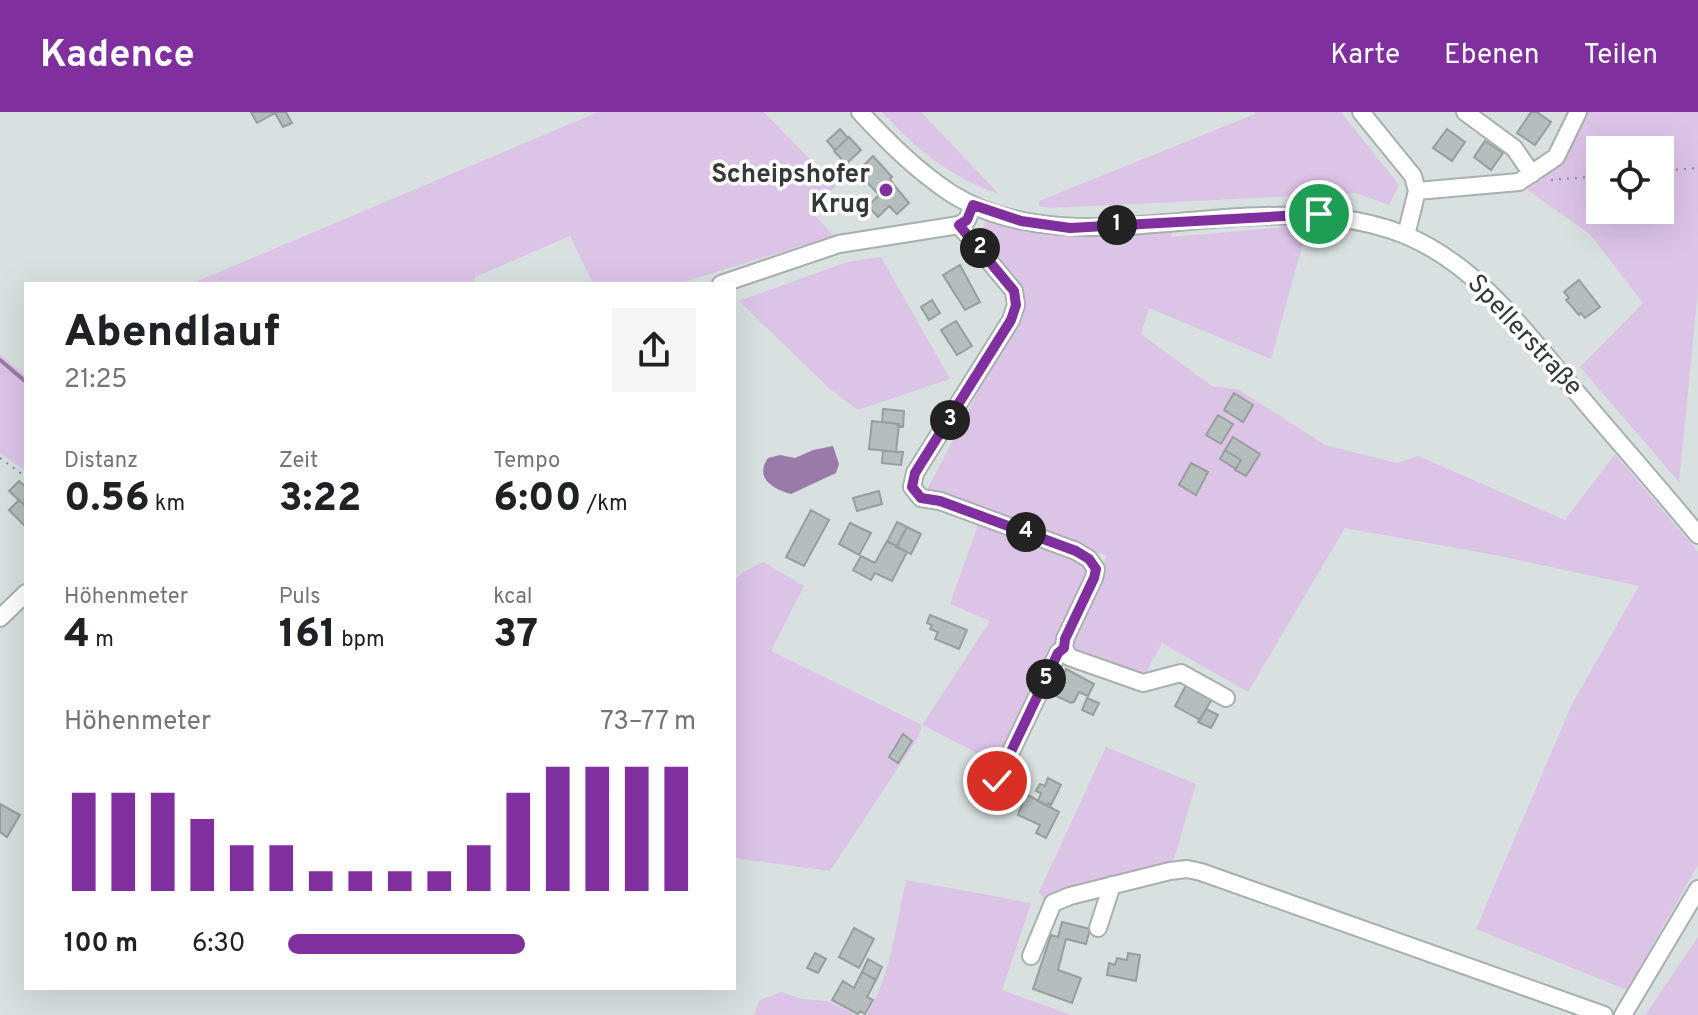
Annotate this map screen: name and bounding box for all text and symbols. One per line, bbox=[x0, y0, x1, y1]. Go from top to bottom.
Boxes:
text: Kadence bbox=[40, 32, 195, 81]
text: Karte bbox=[1330, 38, 1400, 74]
text: Ebenen bbox=[1444, 38, 1540, 74]
text: Teilen bbox=[1584, 38, 1658, 74]
map controls bbox=[1586, 136, 1674, 224]
button: locate bbox=[1586, 136, 1674, 224]
place label: Scheipshofer Krug bbox=[711, 159, 870, 222]
pin bbox=[1285, 180, 1353, 248]
marker: Scheipshofer Krug bbox=[877, 181, 895, 199]
icon: arrive bbox=[1297, 192, 1341, 236]
pin: 1 bbox=[1097, 205, 1137, 245]
text: 1 bbox=[1113, 211, 1121, 238]
pin: 2 bbox=[960, 228, 1000, 268]
text: 2 bbox=[973, 234, 987, 261]
street label: Spellerstraße bbox=[1459, 268, 1589, 404]
text: Abendlauf bbox=[64, 306, 280, 362]
button: share bbox=[612, 308, 696, 392]
text: 21:25 bbox=[64, 364, 128, 397]
pin: 3 bbox=[930, 400, 970, 440]
text: 3 bbox=[943, 406, 957, 433]
text: Distanz bbox=[64, 448, 138, 475]
text: Zeit bbox=[279, 448, 318, 475]
text: Tempo bbox=[493, 448, 560, 475]
text: 0.56 bbox=[64, 475, 150, 525]
text: 3:22 bbox=[279, 475, 361, 525]
text: 6:00 bbox=[493, 475, 581, 525]
text: km bbox=[150, 491, 185, 518]
text: /km bbox=[581, 491, 628, 518]
pin: 4 bbox=[1006, 512, 1046, 552]
text: 4 bbox=[1019, 518, 1033, 545]
text: Höhenmeter bbox=[64, 584, 188, 611]
text: Puls bbox=[279, 584, 321, 611]
text: kcal bbox=[493, 584, 532, 611]
text: 4 bbox=[64, 611, 90, 661]
text: 161 bbox=[279, 611, 336, 661]
text: 37 bbox=[493, 611, 538, 661]
text: m bbox=[90, 627, 114, 654]
text: bpm bbox=[336, 627, 385, 654]
pin: 5 bbox=[1026, 659, 1066, 699]
text: 5 bbox=[1039, 665, 1053, 692]
text: Höhenmeter bbox=[64, 706, 211, 739]
text: 73–77 m bbox=[600, 706, 696, 739]
pin bbox=[963, 747, 1031, 815]
icon: check bbox=[975, 759, 1019, 803]
text: 100 m bbox=[64, 928, 138, 961]
text: 6:30 bbox=[192, 928, 245, 961]

